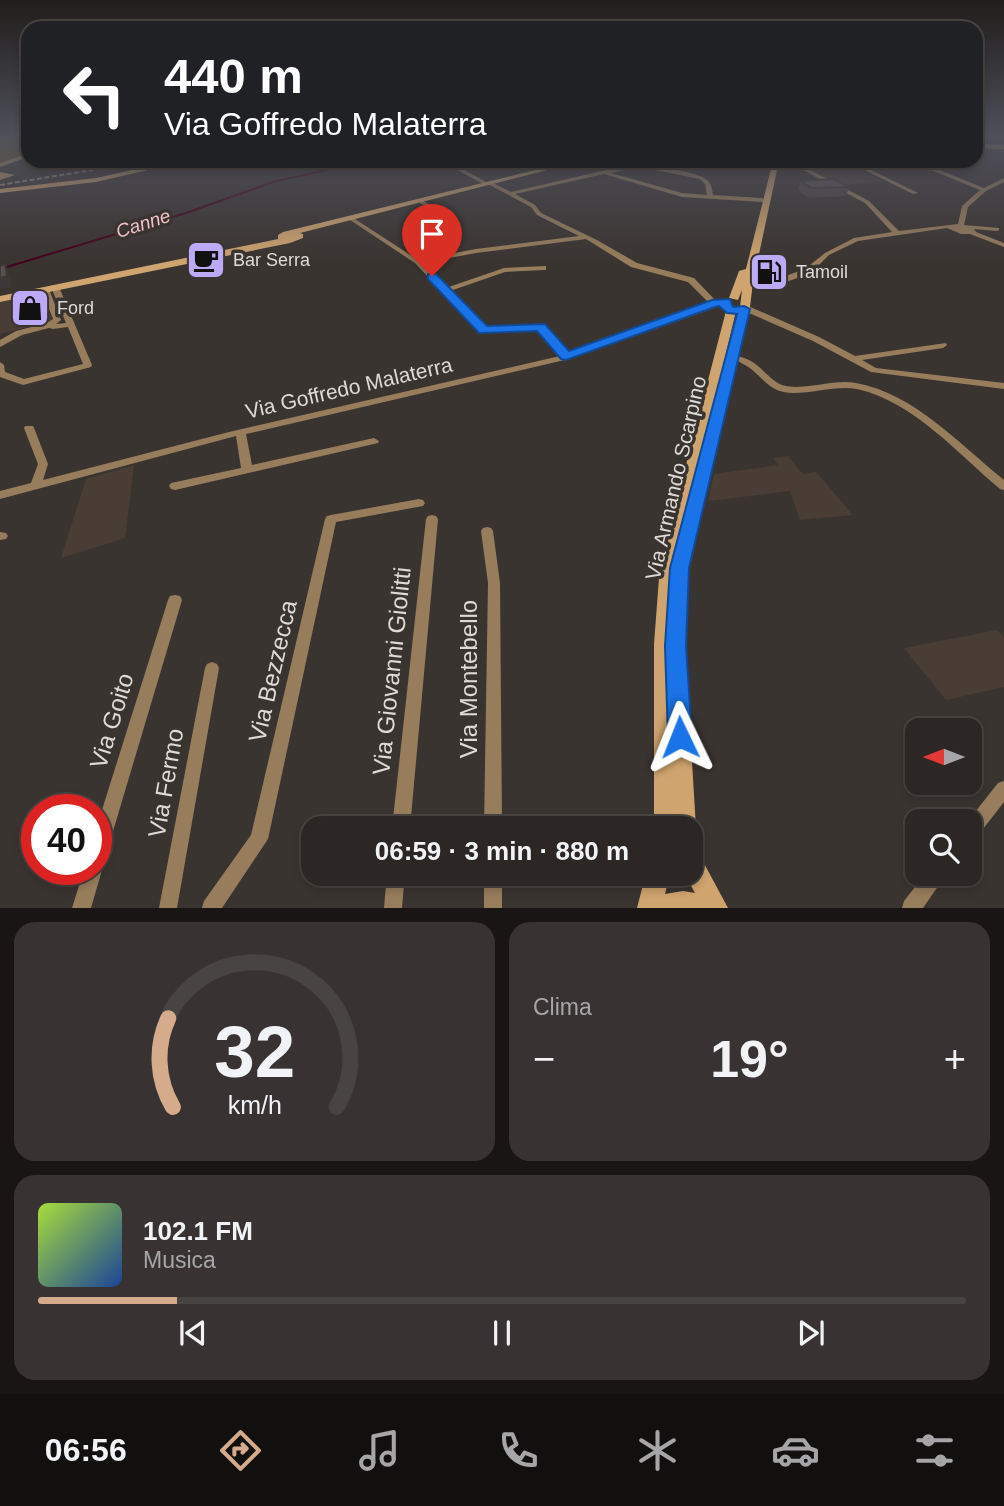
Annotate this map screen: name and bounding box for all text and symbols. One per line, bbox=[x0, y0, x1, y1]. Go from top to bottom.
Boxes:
icon: left bbox=[49, 49, 140, 140]
text: 440 m bbox=[164, 49, 303, 103]
text: Via Goffredo Malaterra bbox=[164, 106, 487, 142]
pin bbox=[402, 204, 462, 276]
water label: Canne bbox=[113, 205, 173, 242]
icon: arrive bbox=[413, 215, 451, 253]
cafe icon: Bar Serra bbox=[185, 239, 227, 281]
place label: Bar Serra bbox=[233, 250, 311, 270]
fuel station icon: Tamoil bbox=[748, 251, 790, 293]
place label: Tamoil bbox=[796, 262, 848, 282]
shop icon: Ford bbox=[9, 287, 51, 329]
place label: Ford bbox=[57, 298, 94, 318]
street label: Via Goffredo Malaterra bbox=[243, 352, 455, 423]
street label: Via Armando Scarpino bbox=[641, 374, 710, 582]
street label: Via Giovanni Giolitti bbox=[367, 566, 416, 776]
street label: Via Bezzecca bbox=[243, 597, 302, 745]
street label: Via Montebello bbox=[455, 600, 482, 758]
street label: Via Goito bbox=[84, 670, 139, 772]
position arrow bbox=[643, 700, 717, 774]
north arrow bbox=[905, 718, 982, 794]
map controls bbox=[905, 718, 982, 886]
street label: Via Fermo bbox=[143, 726, 188, 840]
speed limit sign: 40 bbox=[21, 794, 112, 885]
button: search bbox=[905, 809, 982, 886]
text: 06:59 · 3 min · 880 m bbox=[375, 836, 629, 866]
text: Clima bbox=[533, 994, 592, 1020]
text: 32 bbox=[214, 1012, 295, 1093]
text: 19° bbox=[710, 1030, 789, 1088]
text: − bbox=[533, 1038, 555, 1080]
text: + bbox=[944, 1038, 966, 1080]
text: km/h bbox=[227, 1091, 282, 1119]
text: 102.1 FM bbox=[143, 1216, 253, 1246]
text: Musica bbox=[143, 1247, 216, 1273]
icon: previous bbox=[174, 1314, 212, 1352]
icon: pause bbox=[483, 1314, 521, 1352]
icon: next bbox=[792, 1314, 830, 1352]
icon: directions bbox=[216, 1426, 265, 1475]
icon: music bbox=[355, 1426, 404, 1475]
icon: phone bbox=[494, 1426, 543, 1475]
icon: climate bbox=[633, 1426, 682, 1475]
icon: car bbox=[771, 1426, 820, 1475]
icon: filters bbox=[910, 1426, 959, 1475]
text: 06:56 bbox=[45, 1432, 127, 1468]

